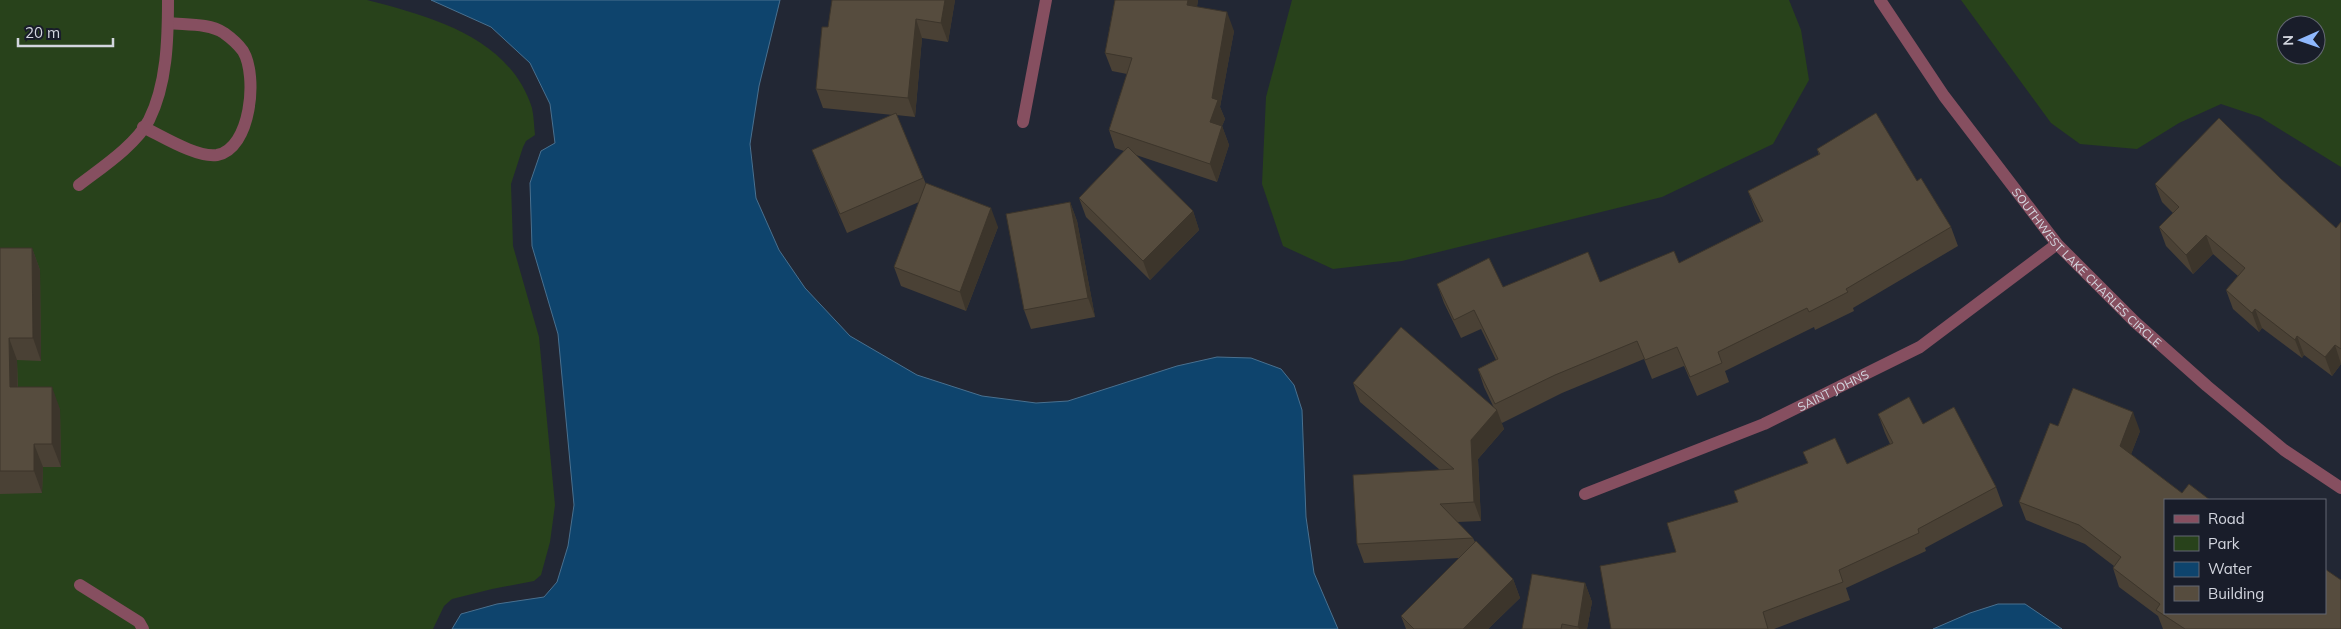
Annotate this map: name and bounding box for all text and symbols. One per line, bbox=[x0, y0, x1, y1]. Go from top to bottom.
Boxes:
scale bar bbox=[18, 15, 112, 47]
north arrow bbox=[2276, 15, 2326, 65]
text: 20 m bbox=[25, 23, 60, 42]
text: N bbox=[2279, 35, 2297, 46]
street label: SOUTHWEST LAKE CHARLES CIRCLE bbox=[2009, 185, 2165, 350]
street label: SAINT JOHNS bbox=[1795, 366, 1871, 414]
legend bbox=[2164, 499, 2326, 614]
text: Road bbox=[2208, 509, 2245, 528]
text: Park bbox=[2208, 534, 2240, 553]
text: Water bbox=[2208, 559, 2252, 578]
text: Building bbox=[2208, 584, 2264, 603]

